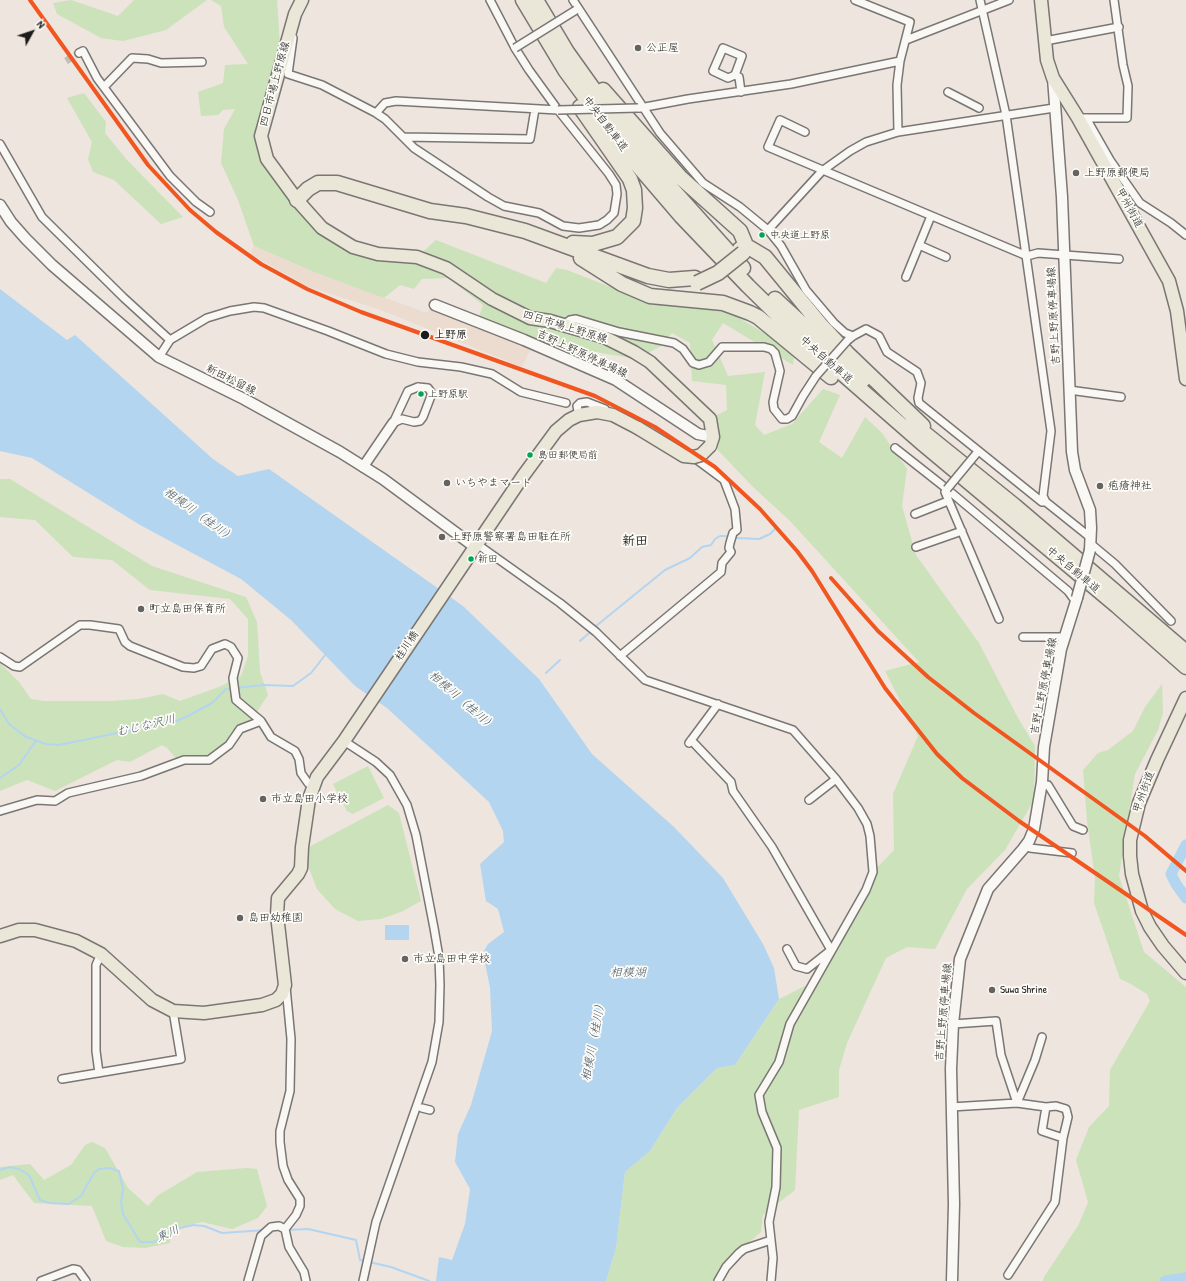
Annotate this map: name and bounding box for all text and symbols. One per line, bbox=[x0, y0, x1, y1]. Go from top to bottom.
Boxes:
north arrow bbox=[12, 12, 52, 52]
text: N bbox=[34, 18, 48, 31]
street label: 四日市場上野原線 bbox=[257, 40, 293, 128]
place label: 公正屋 bbox=[646, 41, 679, 55]
marker: 公正屋 bbox=[633, 43, 643, 53]
street label: 中央自動車道 bbox=[580, 94, 630, 154]
place label: 上野原郵便局 bbox=[1084, 166, 1150, 180]
marker: 上野原郵便局 bbox=[1071, 168, 1081, 178]
street label: 甲州街道 bbox=[1113, 186, 1145, 230]
place label: 中央道上野原 bbox=[770, 229, 830, 241]
marker: 中央道上野原 bbox=[757, 230, 767, 240]
street label: 吉野上野原停車場線 bbox=[1045, 266, 1063, 366]
street label: 四日市場上野原線 bbox=[521, 308, 609, 346]
street label: 吉野上野原停車場線 bbox=[534, 327, 630, 381]
place label: 上野原 bbox=[434, 328, 467, 342]
marker: 上野原 bbox=[419, 329, 431, 341]
street label: 中央自動車道 bbox=[797, 333, 855, 387]
street label: 新田松留線 bbox=[204, 362, 258, 398]
place label: 上野原駅 bbox=[428, 388, 468, 400]
marker: 上野原駅 bbox=[416, 389, 426, 399]
place label: 島田郵便局前 bbox=[538, 449, 598, 461]
marker: 島田郵便局前 bbox=[525, 450, 535, 460]
place label: いちやまマート bbox=[455, 476, 532, 490]
marker: いちやまマート bbox=[442, 478, 452, 488]
place label: 疱瘡神社 bbox=[1108, 479, 1152, 493]
marker: 疱瘡神社 bbox=[1095, 481, 1105, 491]
water label: 相模川（桂川） bbox=[161, 484, 237, 546]
place label: 上野原警察署島田駐在所 bbox=[450, 530, 571, 544]
marker: 上野原警察署島田駐在所 bbox=[437, 532, 447, 542]
district label: 新田 bbox=[622, 534, 648, 550]
street label: 中央自動車道 bbox=[1043, 544, 1103, 596]
place label: 新田 bbox=[478, 553, 498, 565]
marker: 新田 bbox=[466, 554, 476, 564]
place label: 町立島田保育所 bbox=[149, 602, 226, 616]
marker: 町立島田保育所 bbox=[136, 604, 146, 614]
street label: 桂川橋 bbox=[392, 629, 422, 663]
street label: 吉野上野原停車場線 bbox=[1028, 636, 1060, 736]
water label: 相模川（桂川） bbox=[426, 668, 498, 734]
water label: むじな沢川 bbox=[115, 712, 177, 740]
street label: 甲州街道 bbox=[1130, 769, 1158, 815]
place label: 市立島田小学校 bbox=[271, 792, 348, 806]
marker: 市立島田小学校 bbox=[258, 794, 268, 804]
place label: 島田幼稚園 bbox=[248, 911, 303, 925]
marker: 島田幼稚園 bbox=[235, 913, 245, 923]
place label: 市立島田中学校 bbox=[413, 952, 490, 966]
marker: 市立島田中学校 bbox=[400, 954, 410, 964]
street label: 吉野上野原停車場線 bbox=[933, 962, 955, 1062]
water label: 相模湖 bbox=[610, 966, 646, 980]
place label: Suwa Shrine bbox=[1000, 983, 1047, 997]
marker: Suwa Shrine bbox=[987, 985, 997, 995]
water label: 相模川（桂川） bbox=[579, 997, 609, 1083]
water label: 東川 bbox=[154, 1222, 182, 1246]

